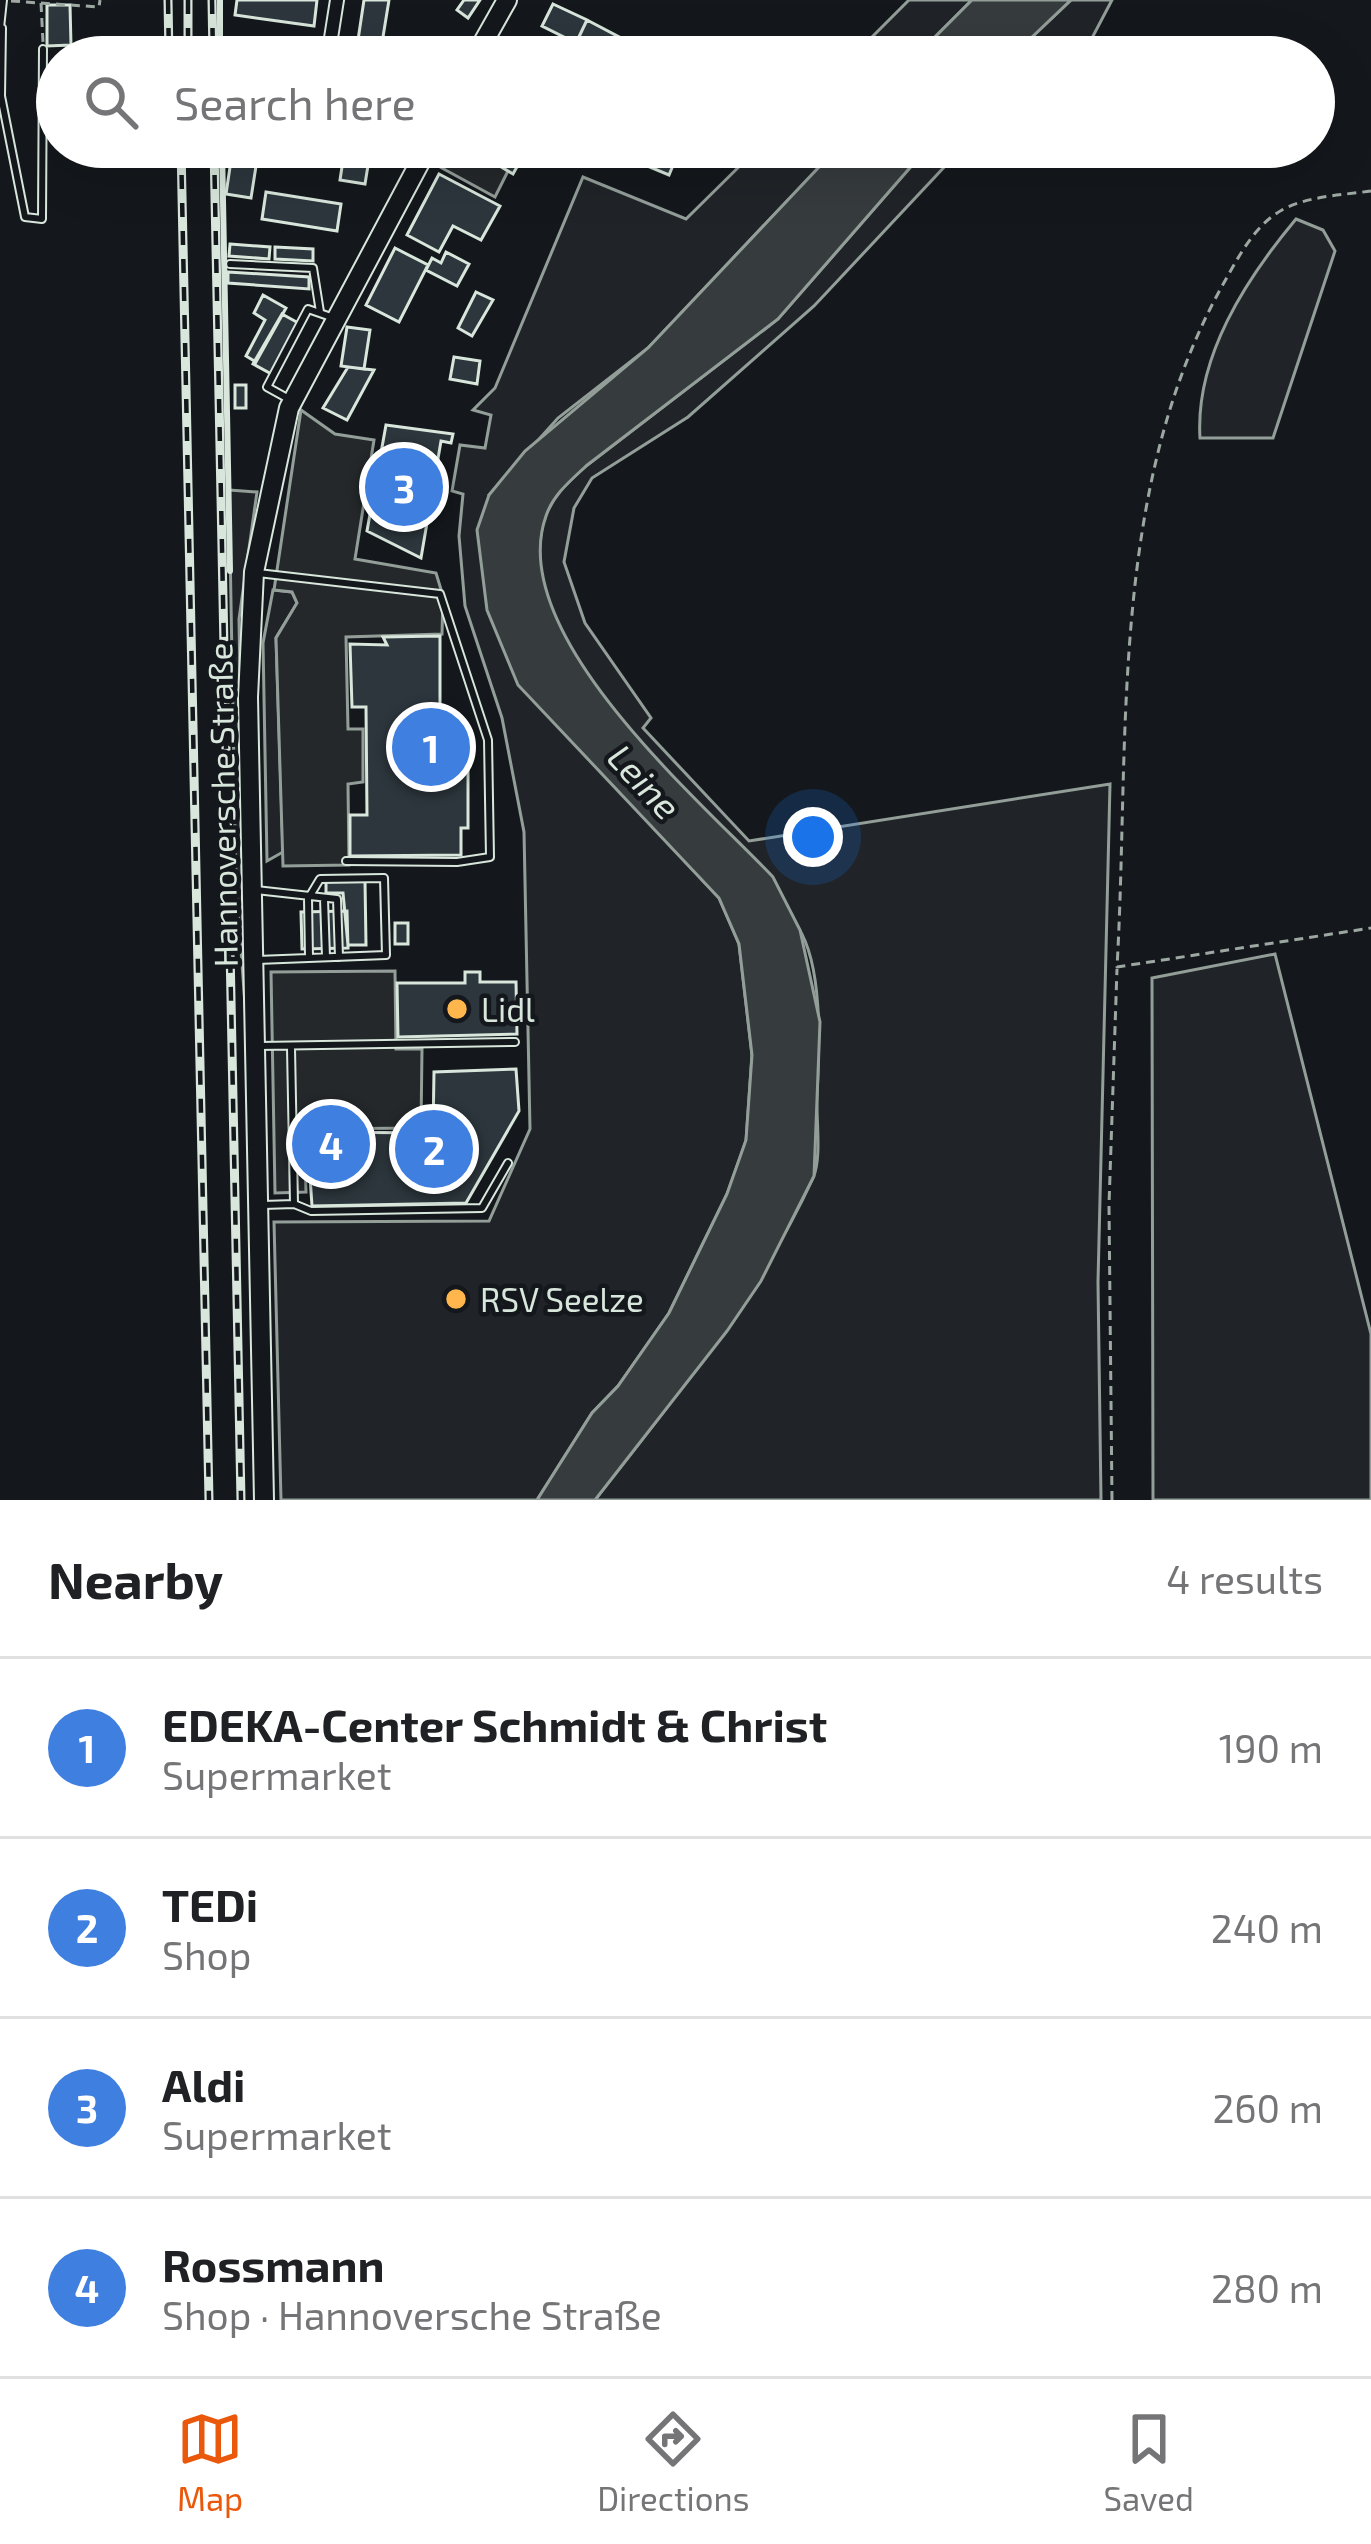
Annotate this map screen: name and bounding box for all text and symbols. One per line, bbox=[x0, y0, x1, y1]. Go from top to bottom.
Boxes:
search box bbox=[36, 36, 1335, 168]
icon: search bbox=[78, 69, 144, 135]
text: Search here bbox=[174, 75, 416, 129]
pin: 3 bbox=[365, 442, 443, 532]
street label: Hannoversche Straße bbox=[199, 642, 245, 968]
pin: 1 bbox=[392, 702, 470, 792]
water label: Leine bbox=[600, 735, 690, 827]
your location bbox=[783, 807, 843, 867]
place label: Lidl bbox=[481, 989, 535, 1029]
marker: Lidl bbox=[444, 996, 470, 1022]
pin: 4 bbox=[292, 1099, 370, 1189]
pin: 2 bbox=[395, 1104, 473, 1194]
place label: RSV Seelze bbox=[480, 1279, 644, 1319]
marker: RSV Seelze bbox=[443, 1286, 469, 1312]
text: Nearby bbox=[48, 1548, 223, 1609]
text: 4 results bbox=[1166, 1555, 1323, 1602]
text: EDEKA-Center Schmidt & Christ bbox=[162, 1697, 827, 1751]
text: 1 bbox=[79, 1724, 95, 1771]
text: 190 m bbox=[1219, 1724, 1323, 1771]
text: Supermarket bbox=[162, 1751, 392, 1798]
text: TEDi bbox=[162, 1877, 258, 1931]
text: 2 bbox=[76, 1904, 98, 1951]
text: 240 m bbox=[1211, 1904, 1323, 1951]
text: Shop bbox=[162, 1931, 251, 1978]
text: Aldi bbox=[162, 2057, 245, 2111]
text: 3 bbox=[76, 2084, 98, 2131]
text: 260 m bbox=[1212, 2084, 1323, 2131]
text: Supermarket bbox=[162, 2111, 392, 2158]
text: Rossmann bbox=[162, 2237, 385, 2291]
text: 4 bbox=[75, 2264, 99, 2311]
text: 280 m bbox=[1211, 2264, 1323, 2311]
text: Shop · Hannoversche Straße bbox=[162, 2291, 662, 2338]
tab: Map bbox=[177, 2406, 243, 2518]
tab: Directions bbox=[597, 2406, 749, 2518]
tab: Saved bbox=[1103, 2406, 1194, 2518]

